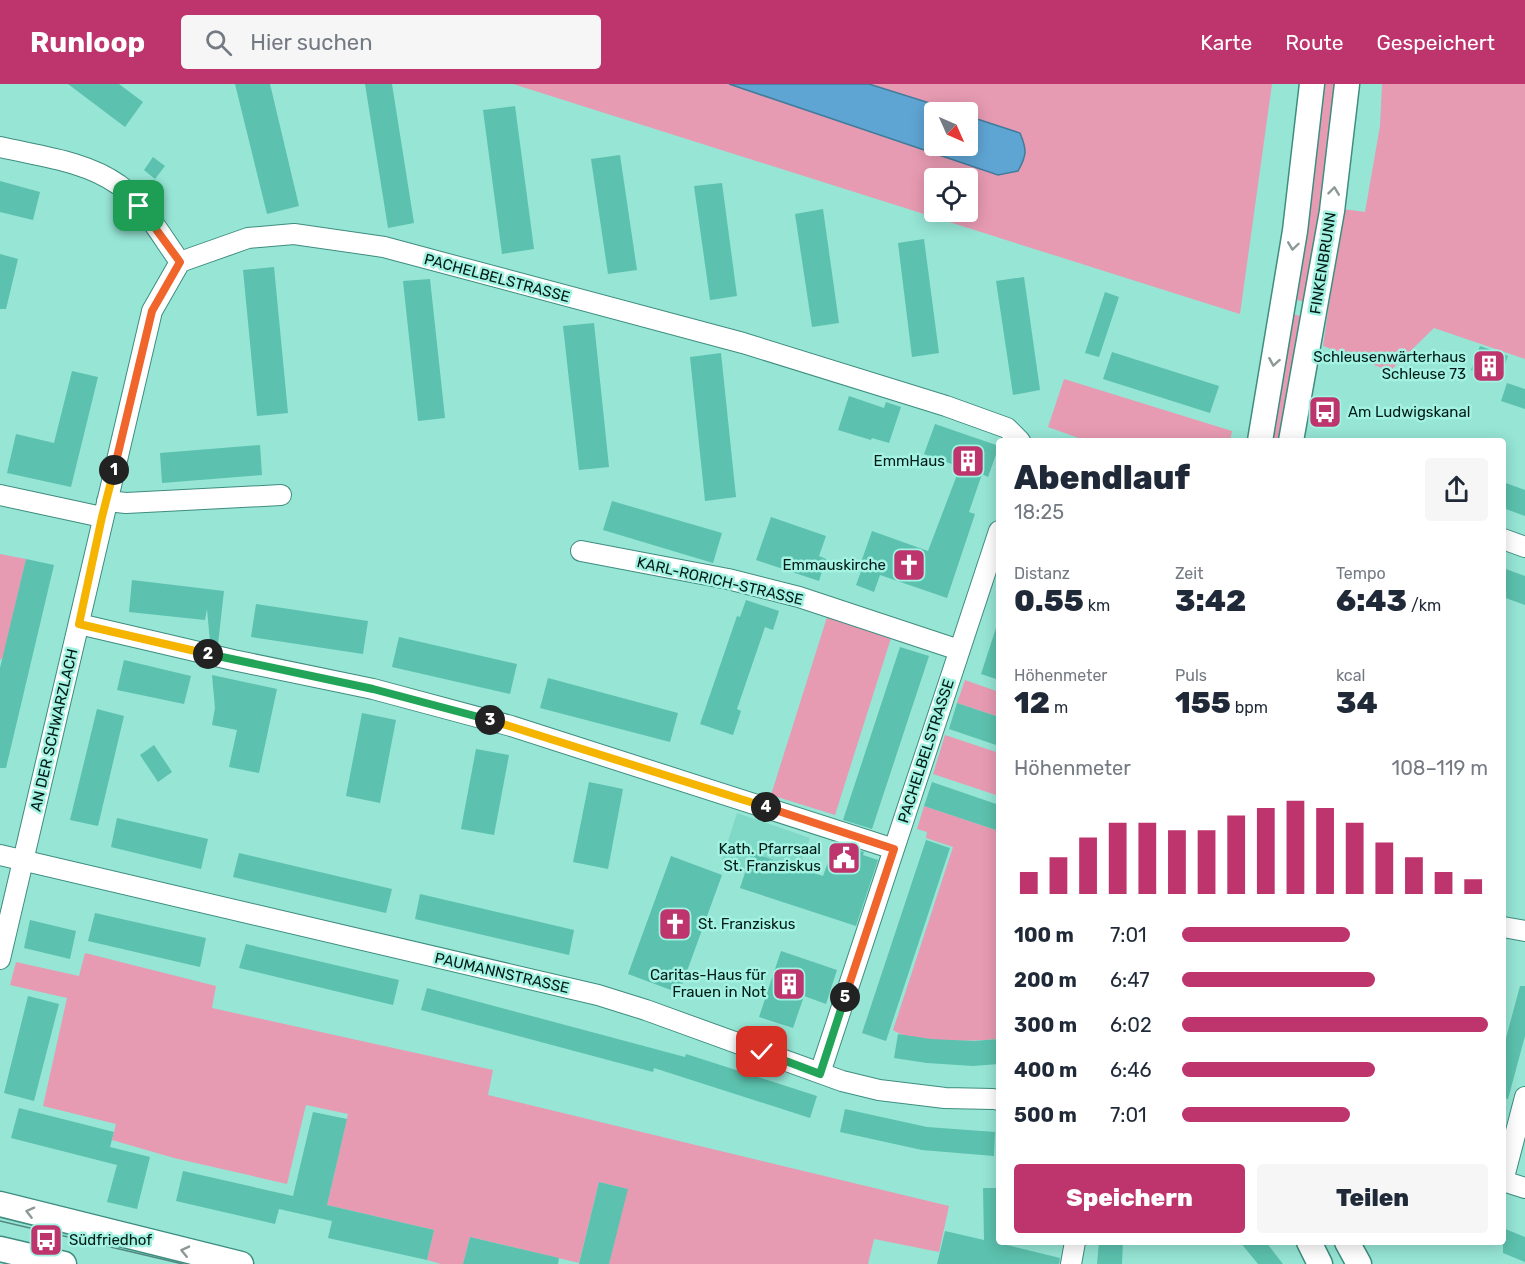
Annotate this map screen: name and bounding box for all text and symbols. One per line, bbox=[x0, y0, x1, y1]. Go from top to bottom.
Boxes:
search box bbox=[181, 15, 601, 69]
text: Runloop bbox=[30, 26, 145, 59]
icon: search bbox=[202, 26, 235, 59]
text: Hier suchen bbox=[250, 29, 372, 56]
text: Karte bbox=[1200, 30, 1252, 55]
text: Route bbox=[1285, 30, 1344, 55]
text: Gespeichert bbox=[1377, 30, 1495, 55]
north arrow bbox=[924, 102, 978, 156]
map controls bbox=[924, 102, 978, 222]
button: locate bbox=[924, 168, 978, 222]
pin bbox=[113, 180, 164, 231]
one-way arrow bbox=[1328, 187, 1340, 196]
icon: arrive bbox=[122, 189, 155, 222]
street label: FINKENBRUNN bbox=[1306, 211, 1340, 315]
one-way arrow bbox=[1287, 242, 1299, 251]
street label: PACHELBELSTRASSE bbox=[422, 250, 572, 306]
place label: Schleusenwärterhaus Schleuse 73 bbox=[1313, 348, 1466, 383]
building icon: Schleusenwärterhaus Schleuse 73 bbox=[1471, 348, 1507, 384]
one-way arrow bbox=[1268, 357, 1281, 367]
bus stop icon: Am Ludwigskanal bbox=[1307, 394, 1343, 430]
place label: Am Ludwigskanal bbox=[1348, 403, 1470, 421]
building icon: EmmHaus bbox=[950, 443, 986, 479]
place label: EmmHaus bbox=[874, 452, 945, 470]
pin: 1 bbox=[99, 455, 129, 485]
text: Abendlauf bbox=[1014, 458, 1190, 497]
button: share bbox=[1425, 458, 1488, 521]
text: 1 bbox=[110, 460, 118, 479]
text: 18:25 bbox=[1014, 500, 1064, 524]
church icon: Emmauskirche bbox=[891, 547, 927, 583]
street label: KARL-RORICH-STRASSE bbox=[635, 553, 805, 609]
place label: Emmauskirche bbox=[783, 556, 886, 574]
text: Distanz bbox=[1014, 564, 1070, 583]
text: Zeit bbox=[1175, 564, 1203, 583]
text: Tempo bbox=[1336, 564, 1386, 583]
text: 0.55 bbox=[1014, 583, 1084, 619]
text: 3:42 bbox=[1175, 583, 1246, 619]
text: 6:43 bbox=[1336, 583, 1407, 619]
text: km bbox=[1084, 596, 1110, 615]
text: /km bbox=[1407, 596, 1441, 615]
pin: 2 bbox=[193, 639, 223, 669]
text: 2 bbox=[203, 644, 213, 663]
street label: AN DER SCHWARZLACH bbox=[26, 647, 82, 813]
text: Höhenmeter bbox=[1014, 666, 1107, 685]
text: Puls bbox=[1175, 666, 1207, 685]
text: kcal bbox=[1336, 666, 1365, 685]
street label: PACHELBELSTRASSE bbox=[894, 677, 958, 825]
text: 12 bbox=[1014, 685, 1050, 721]
text: 155 bbox=[1175, 685, 1231, 721]
text: 34 bbox=[1336, 685, 1378, 721]
text: m bbox=[1050, 698, 1068, 717]
text: bpm bbox=[1231, 698, 1268, 717]
pin: 3 bbox=[475, 705, 505, 735]
text: 3 bbox=[485, 710, 495, 729]
text: Höhenmeter bbox=[1014, 756, 1131, 780]
text: 108–119 m bbox=[1392, 756, 1488, 780]
pin: 4 bbox=[751, 792, 781, 822]
text: 4 bbox=[761, 797, 771, 816]
place label: Kath. Pfarrsaal St. Franziskus bbox=[719, 840, 821, 875]
public building icon: Kath. Pfarrsaal St. Franziskus bbox=[826, 840, 862, 876]
church icon: St. Franziskus bbox=[657, 906, 693, 942]
place label: St. Franziskus bbox=[698, 915, 796, 933]
text: 100 m bbox=[1014, 923, 1074, 947]
text: 7:01 bbox=[1110, 923, 1147, 947]
street label: PAUMANNSTRASSE bbox=[433, 949, 571, 997]
place label: Caritas-Haus für Frauen in Not bbox=[650, 966, 766, 1001]
building icon: Caritas-Haus für Frauen in Not bbox=[771, 966, 807, 1002]
text: 200 m bbox=[1014, 968, 1077, 992]
text: 6:47 bbox=[1110, 968, 1150, 992]
pin: 5 bbox=[830, 982, 860, 1012]
text: 5 bbox=[840, 987, 850, 1006]
text: 300 m bbox=[1014, 1013, 1077, 1037]
text: 6:02 bbox=[1110, 1013, 1152, 1037]
pin bbox=[736, 1026, 787, 1077]
icon: check bbox=[745, 1035, 778, 1068]
text: 400 m bbox=[1014, 1058, 1077, 1082]
text: 6:46 bbox=[1110, 1058, 1152, 1082]
text: 500 m bbox=[1014, 1103, 1077, 1127]
text: 7:01 bbox=[1110, 1103, 1147, 1127]
button: Speichern bbox=[1014, 1164, 1245, 1233]
button: Teilen bbox=[1257, 1164, 1488, 1233]
one-way arrow bbox=[25, 1206, 35, 1219]
bus stop icon: Südfriedhof bbox=[28, 1222, 64, 1258]
place label: Südfriedhof bbox=[69, 1231, 152, 1249]
one-way arrow bbox=[180, 1245, 190, 1258]

